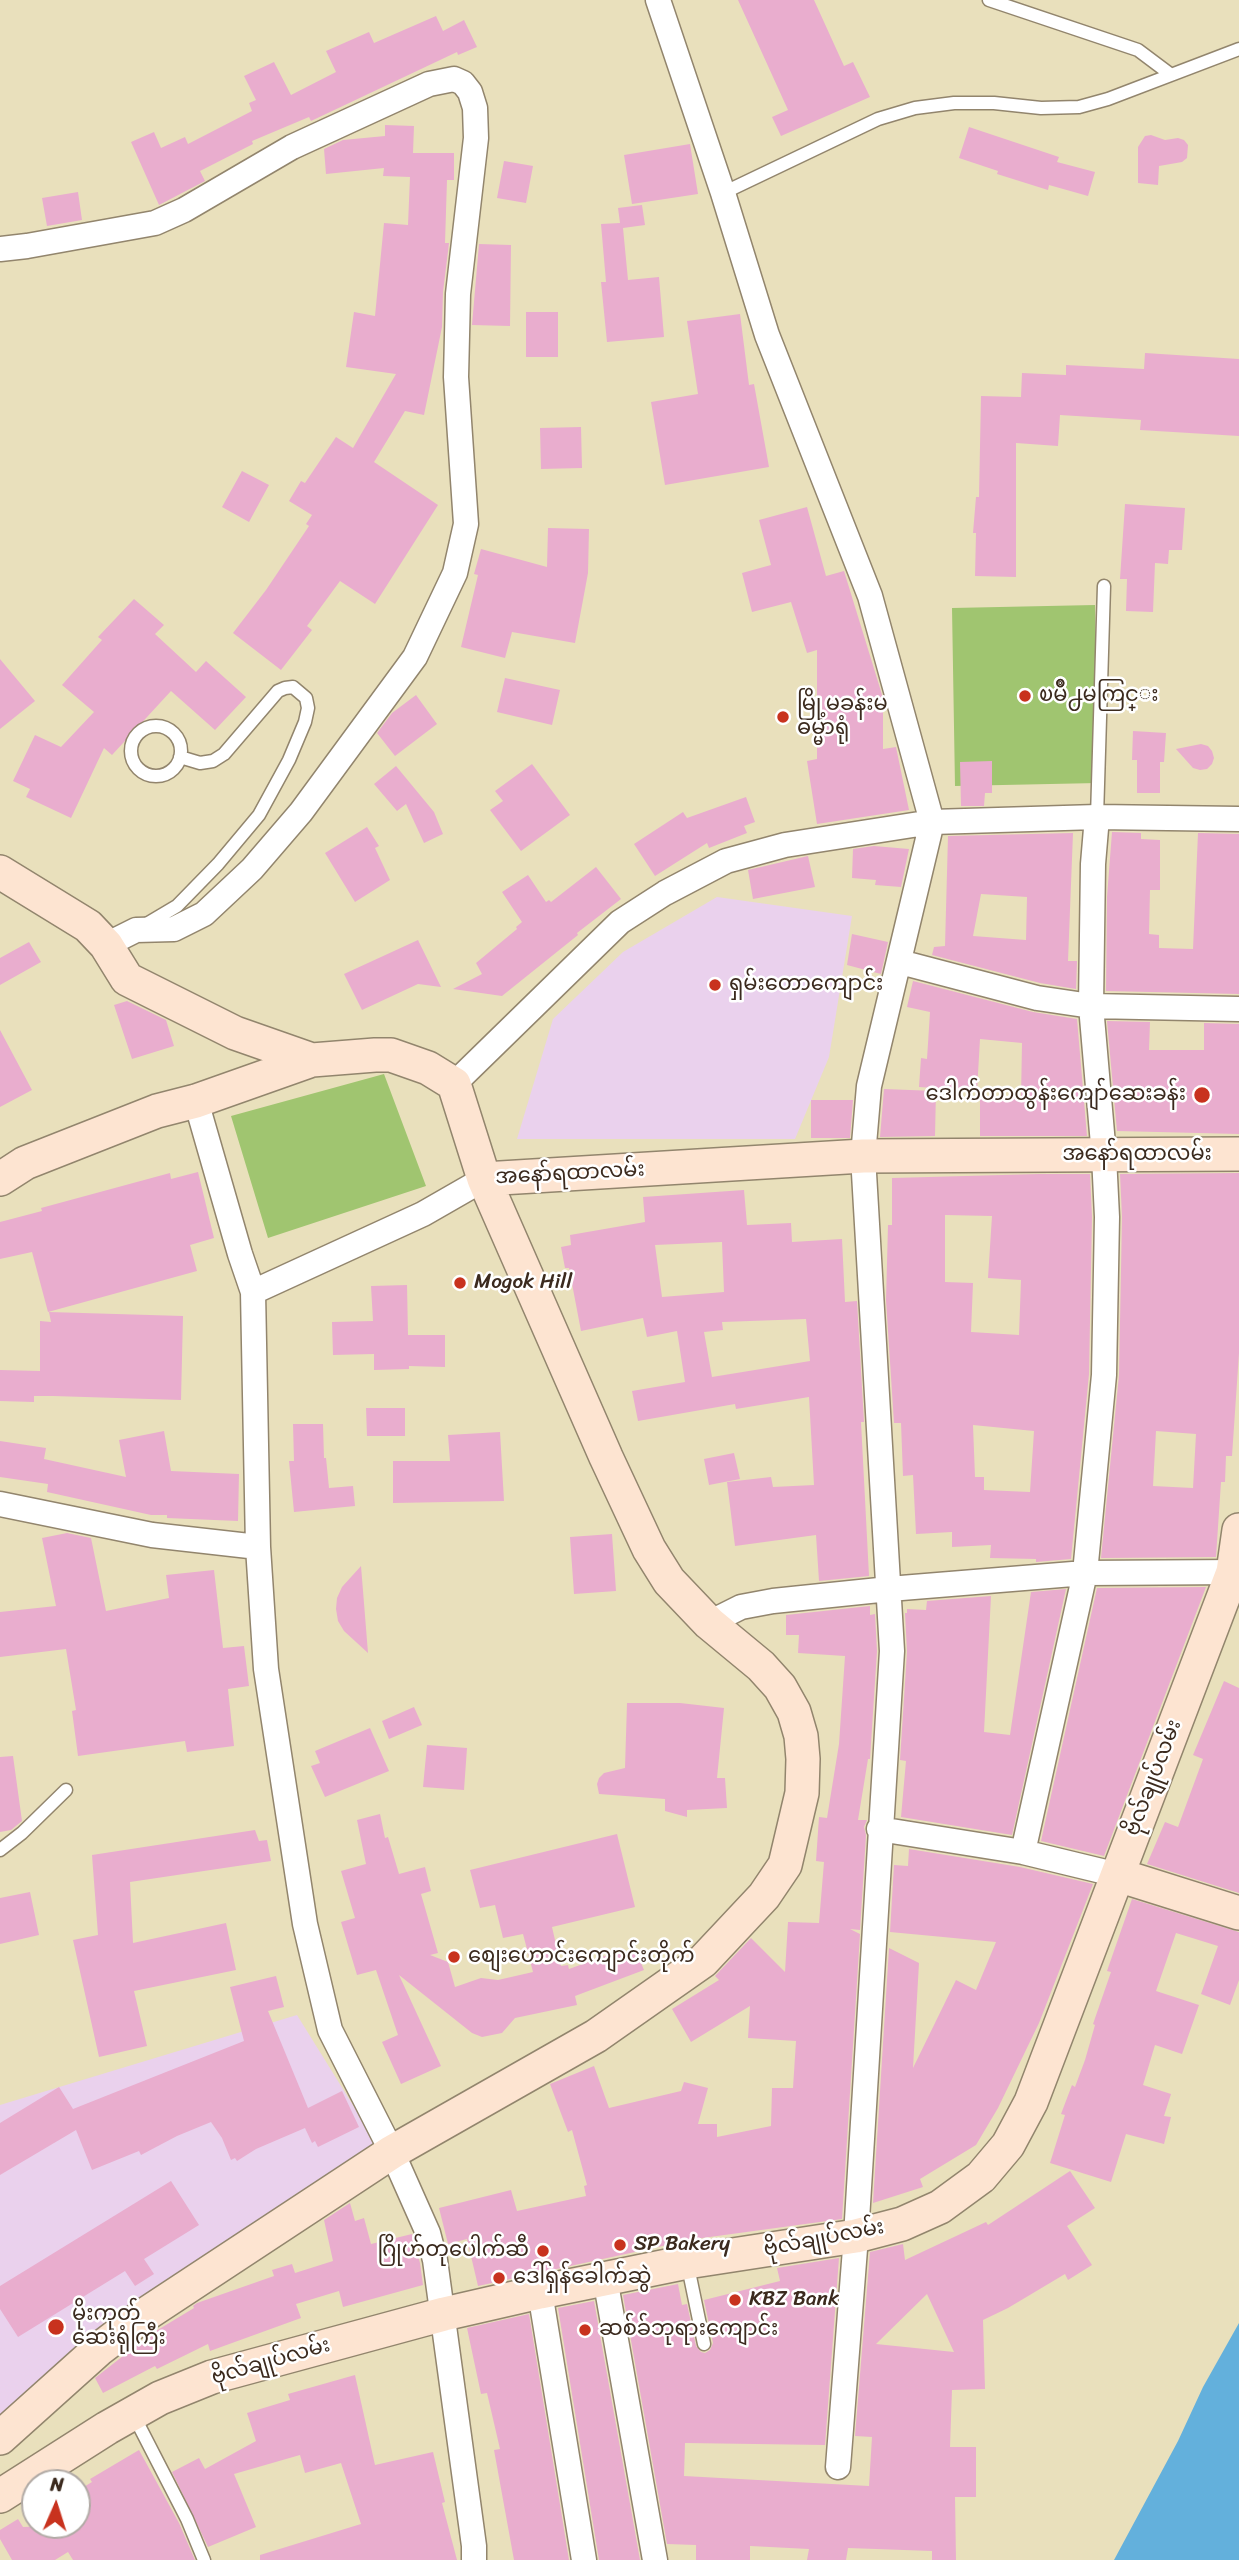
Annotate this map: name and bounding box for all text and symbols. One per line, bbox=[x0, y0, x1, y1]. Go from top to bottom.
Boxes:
place label: ၿမိဳ႕မကြင္း bbox=[1039, 683, 1158, 709]
marker: ၿမိဳ႕မကြင္း bbox=[1017, 688, 1033, 704]
place label: မြို့မခန်းမ ဓမ္မာရုံ bbox=[797, 692, 888, 742]
marker: မြို့မခန်းမ ဓမ္မာရုံ bbox=[775, 709, 791, 725]
place label: ရှမ်းတောကျောင်း bbox=[729, 972, 883, 998]
marker: ရှမ်းတောကျောင်း bbox=[707, 977, 723, 993]
place label: ဒေါက်တာထွန်းကျော်ဆေးခန်း bbox=[925, 1082, 1186, 1108]
marker: ဒေါက်တာထွန်းကျော်ဆေးခန်း bbox=[1192, 1085, 1212, 1105]
street label: အ‌နော်‌ရထာလမ်း bbox=[1062, 1142, 1212, 1168]
street label: အ‌နော်‌ရထာလမ်း bbox=[495, 1158, 645, 1190]
place label: Mogok Hill bbox=[474, 1270, 572, 1296]
marker: Mogok Hill bbox=[452, 1275, 468, 1291]
street label: ဗိုလ်‌ချုပ်‌လမ်း bbox=[1120, 1716, 1188, 1840]
place label: စျေးဟောင်းကျောင်းတိုက် bbox=[468, 1944, 695, 1970]
marker: စျေးဟောင်းကျောင်းတိုက် bbox=[446, 1949, 462, 1965]
street label: ဗိုလ်‌ချုပ်‌လမ်း bbox=[762, 2215, 886, 2263]
place label: SP Bakery bbox=[634, 2232, 730, 2258]
marker: SP Bakery bbox=[612, 2237, 628, 2253]
place label: ဂြိုဟ်တုပေါက်ဆီ bbox=[377, 2238, 529, 2264]
marker: ဂြိုဟ်တုပေါက်ဆီ bbox=[535, 2243, 551, 2259]
place label: ဒေါ်ရှန်ခေါက်ဆွဲ bbox=[513, 2265, 651, 2291]
marker: ဒေါ်ရှန်ခေါက်ဆွဲ bbox=[491, 2270, 507, 2286]
place label: KBZ Bank bbox=[749, 2287, 839, 2313]
marker: KBZ Bank bbox=[727, 2292, 743, 2308]
place label: မိုးကုတ်‌ ‌ဆေးရုံကြီး bbox=[72, 2302, 166, 2352]
marker: မိုးကုတ်‌ ‌ဆေးရုံကြီး bbox=[46, 2317, 66, 2337]
place label: ဆစ်ခ်ဘုရားကျောင်း bbox=[599, 2317, 778, 2343]
marker: ဆစ်ခ်ဘုရားကျောင်း bbox=[577, 2322, 593, 2338]
street label: ဗိုလ်‌ချုပ်‌လမ်း bbox=[209, 2333, 333, 2391]
text: N bbox=[50, 2468, 64, 2501]
north arrow bbox=[21, 2469, 91, 2539]

